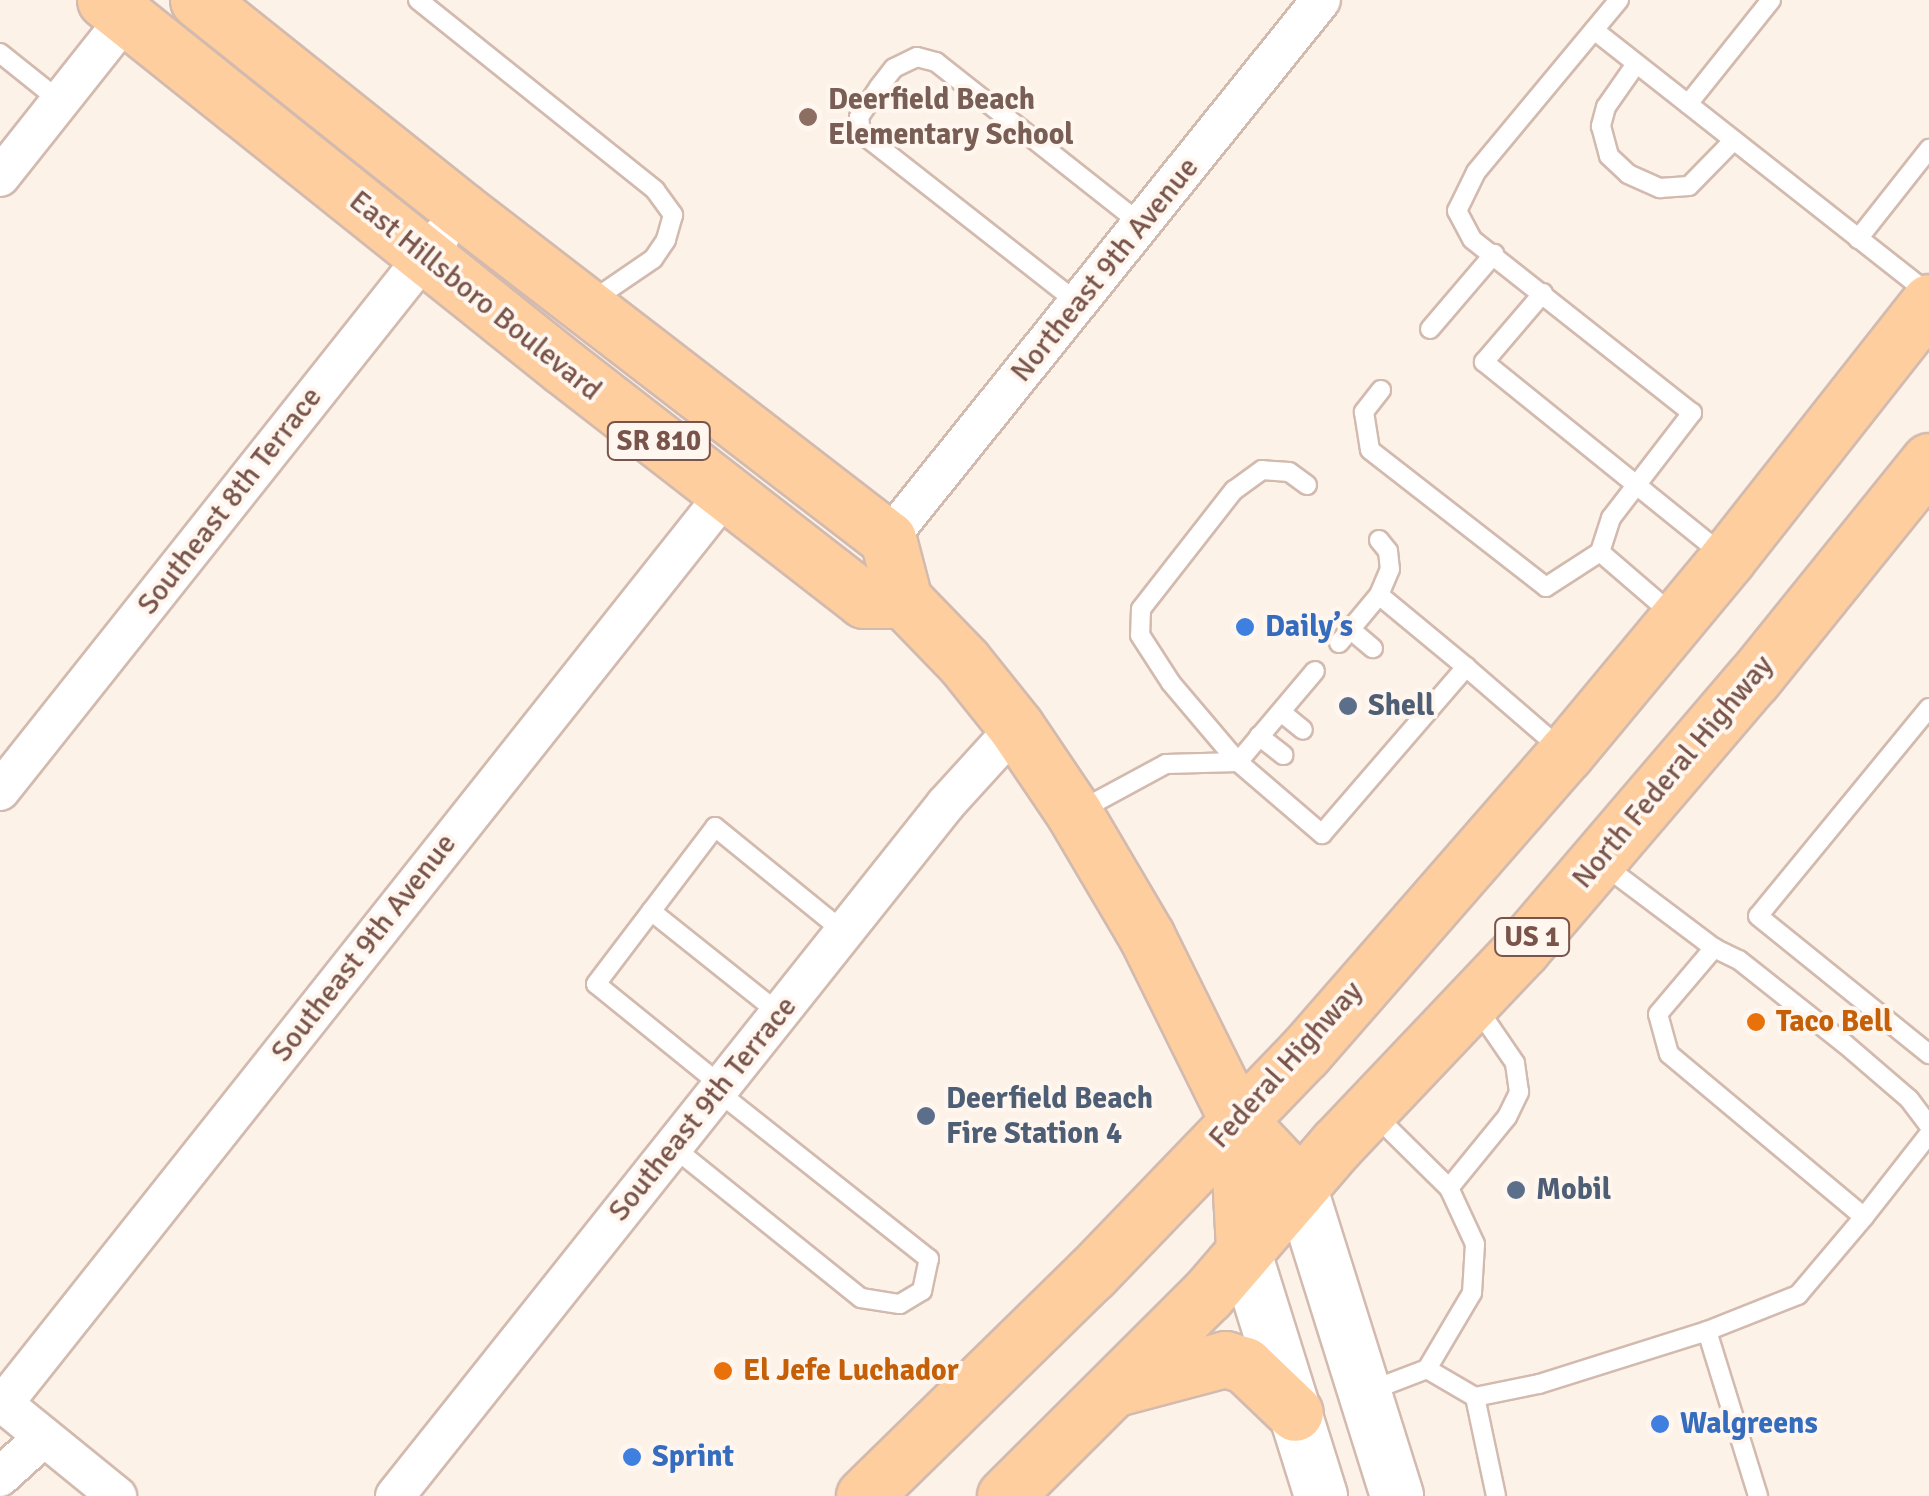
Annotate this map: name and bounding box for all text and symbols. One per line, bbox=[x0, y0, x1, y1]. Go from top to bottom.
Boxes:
place label: Deerfield Beach Elementary School bbox=[828, 82, 1074, 152]
marker: Deerfield Beach Elementary School bbox=[797, 106, 819, 128]
street label: Northeast 9th Avenue bbox=[1003, 150, 1207, 390]
street label: East Hillsboro Boulevard bbox=[342, 183, 608, 409]
street label: Southeast 8th Terrace bbox=[130, 380, 330, 622]
road number: SR 810 bbox=[606, 418, 712, 464]
place label: Daily’s bbox=[1265, 609, 1353, 645]
marker: Daily’s bbox=[1234, 616, 1256, 638]
street label: North Federal Highway bbox=[1565, 648, 1781, 896]
place label: Shell bbox=[1368, 688, 1434, 724]
marker: Shell bbox=[1337, 695, 1359, 717]
street label: Southeast 9th Avenue bbox=[264, 827, 464, 1069]
road number: US 1 bbox=[1492, 914, 1572, 960]
street label: Federal Highway bbox=[1202, 974, 1370, 1156]
street label: Southeast 9th Terrace bbox=[601, 989, 805, 1229]
place label: Taco Bell bbox=[1776, 1004, 1892, 1040]
marker: Taco Bell bbox=[1745, 1011, 1767, 1033]
place label: Deerfield Beach Fire Station 4 bbox=[946, 1081, 1153, 1152]
marker: Deerfield Beach Fire Station 4 bbox=[915, 1105, 937, 1127]
place label: Mobil bbox=[1536, 1172, 1611, 1208]
marker: Mobil bbox=[1505, 1179, 1527, 1201]
place label: El Jefe Luchador bbox=[743, 1353, 959, 1389]
marker: El Jefe Luchador bbox=[712, 1360, 734, 1382]
place label: Walgreens bbox=[1680, 1406, 1818, 1442]
marker: Walgreens bbox=[1649, 1413, 1671, 1435]
place label: Sprint bbox=[652, 1439, 734, 1475]
marker: Sprint bbox=[621, 1446, 643, 1468]

